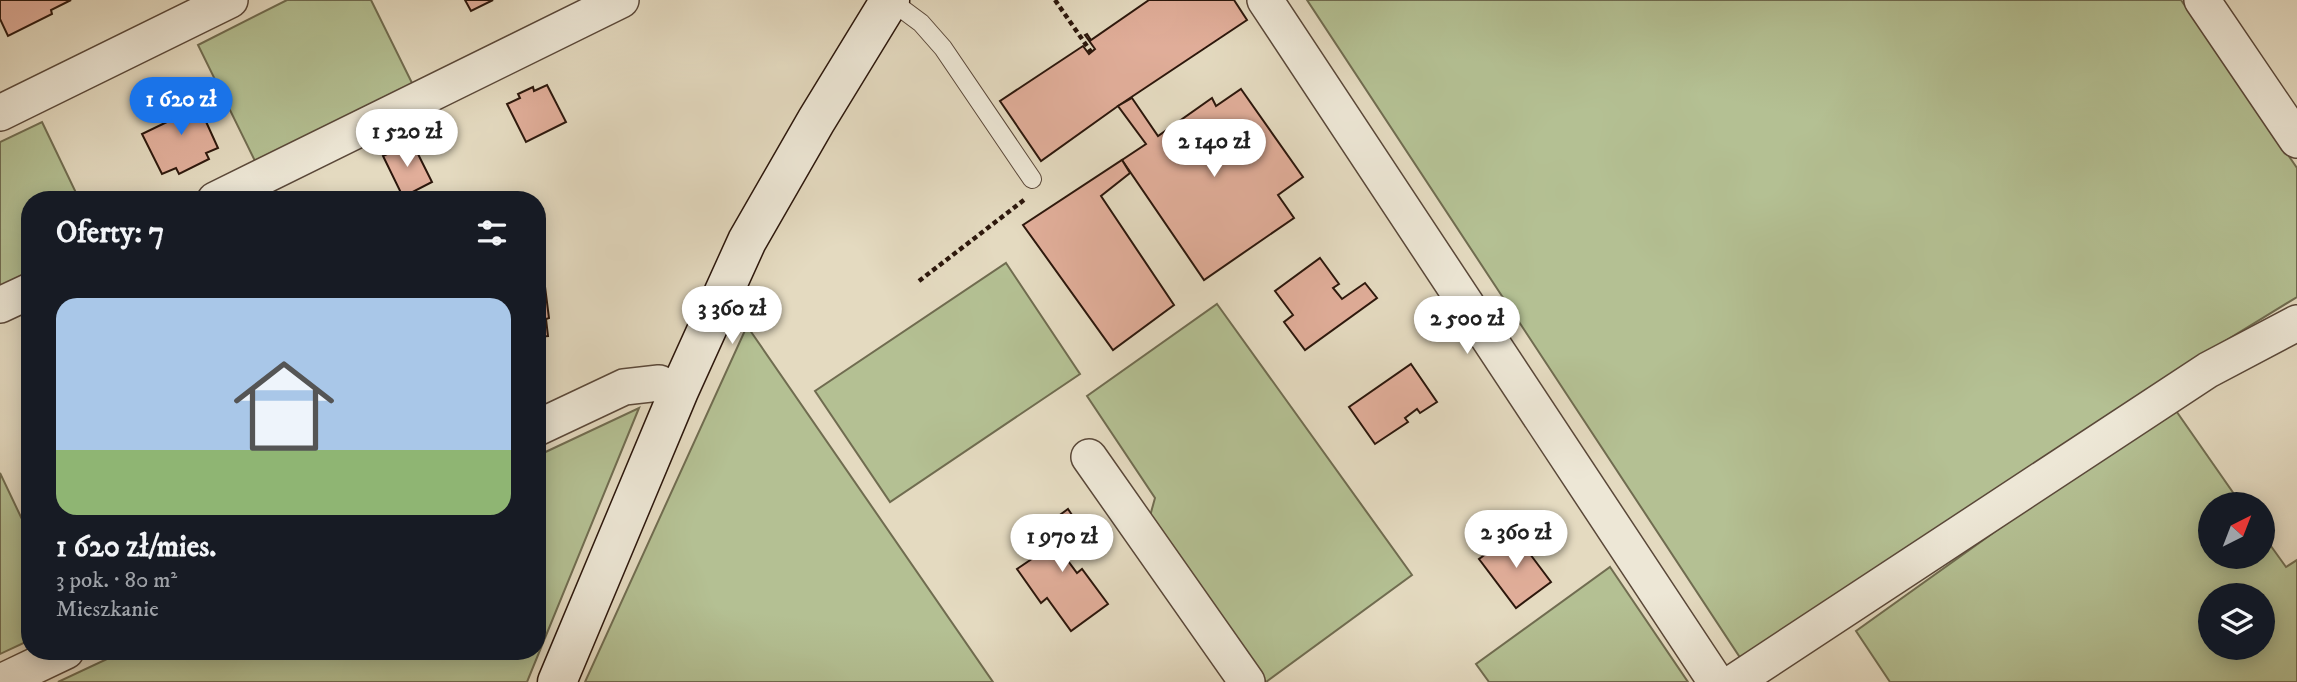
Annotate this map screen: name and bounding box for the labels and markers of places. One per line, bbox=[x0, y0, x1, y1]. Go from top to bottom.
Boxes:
pin: 1 620 zł bbox=[109, 78, 253, 137]
pin: 1 520 zł bbox=[335, 110, 479, 169]
pin: 2 140 zł bbox=[1142, 120, 1286, 179]
pin: 3 360 zł bbox=[660, 286, 804, 346]
pin: 2 500 zł bbox=[1395, 296, 1539, 356]
pin: 2 360 zł bbox=[1444, 510, 1588, 570]
pin: 1 970 zł bbox=[990, 514, 1134, 574]

